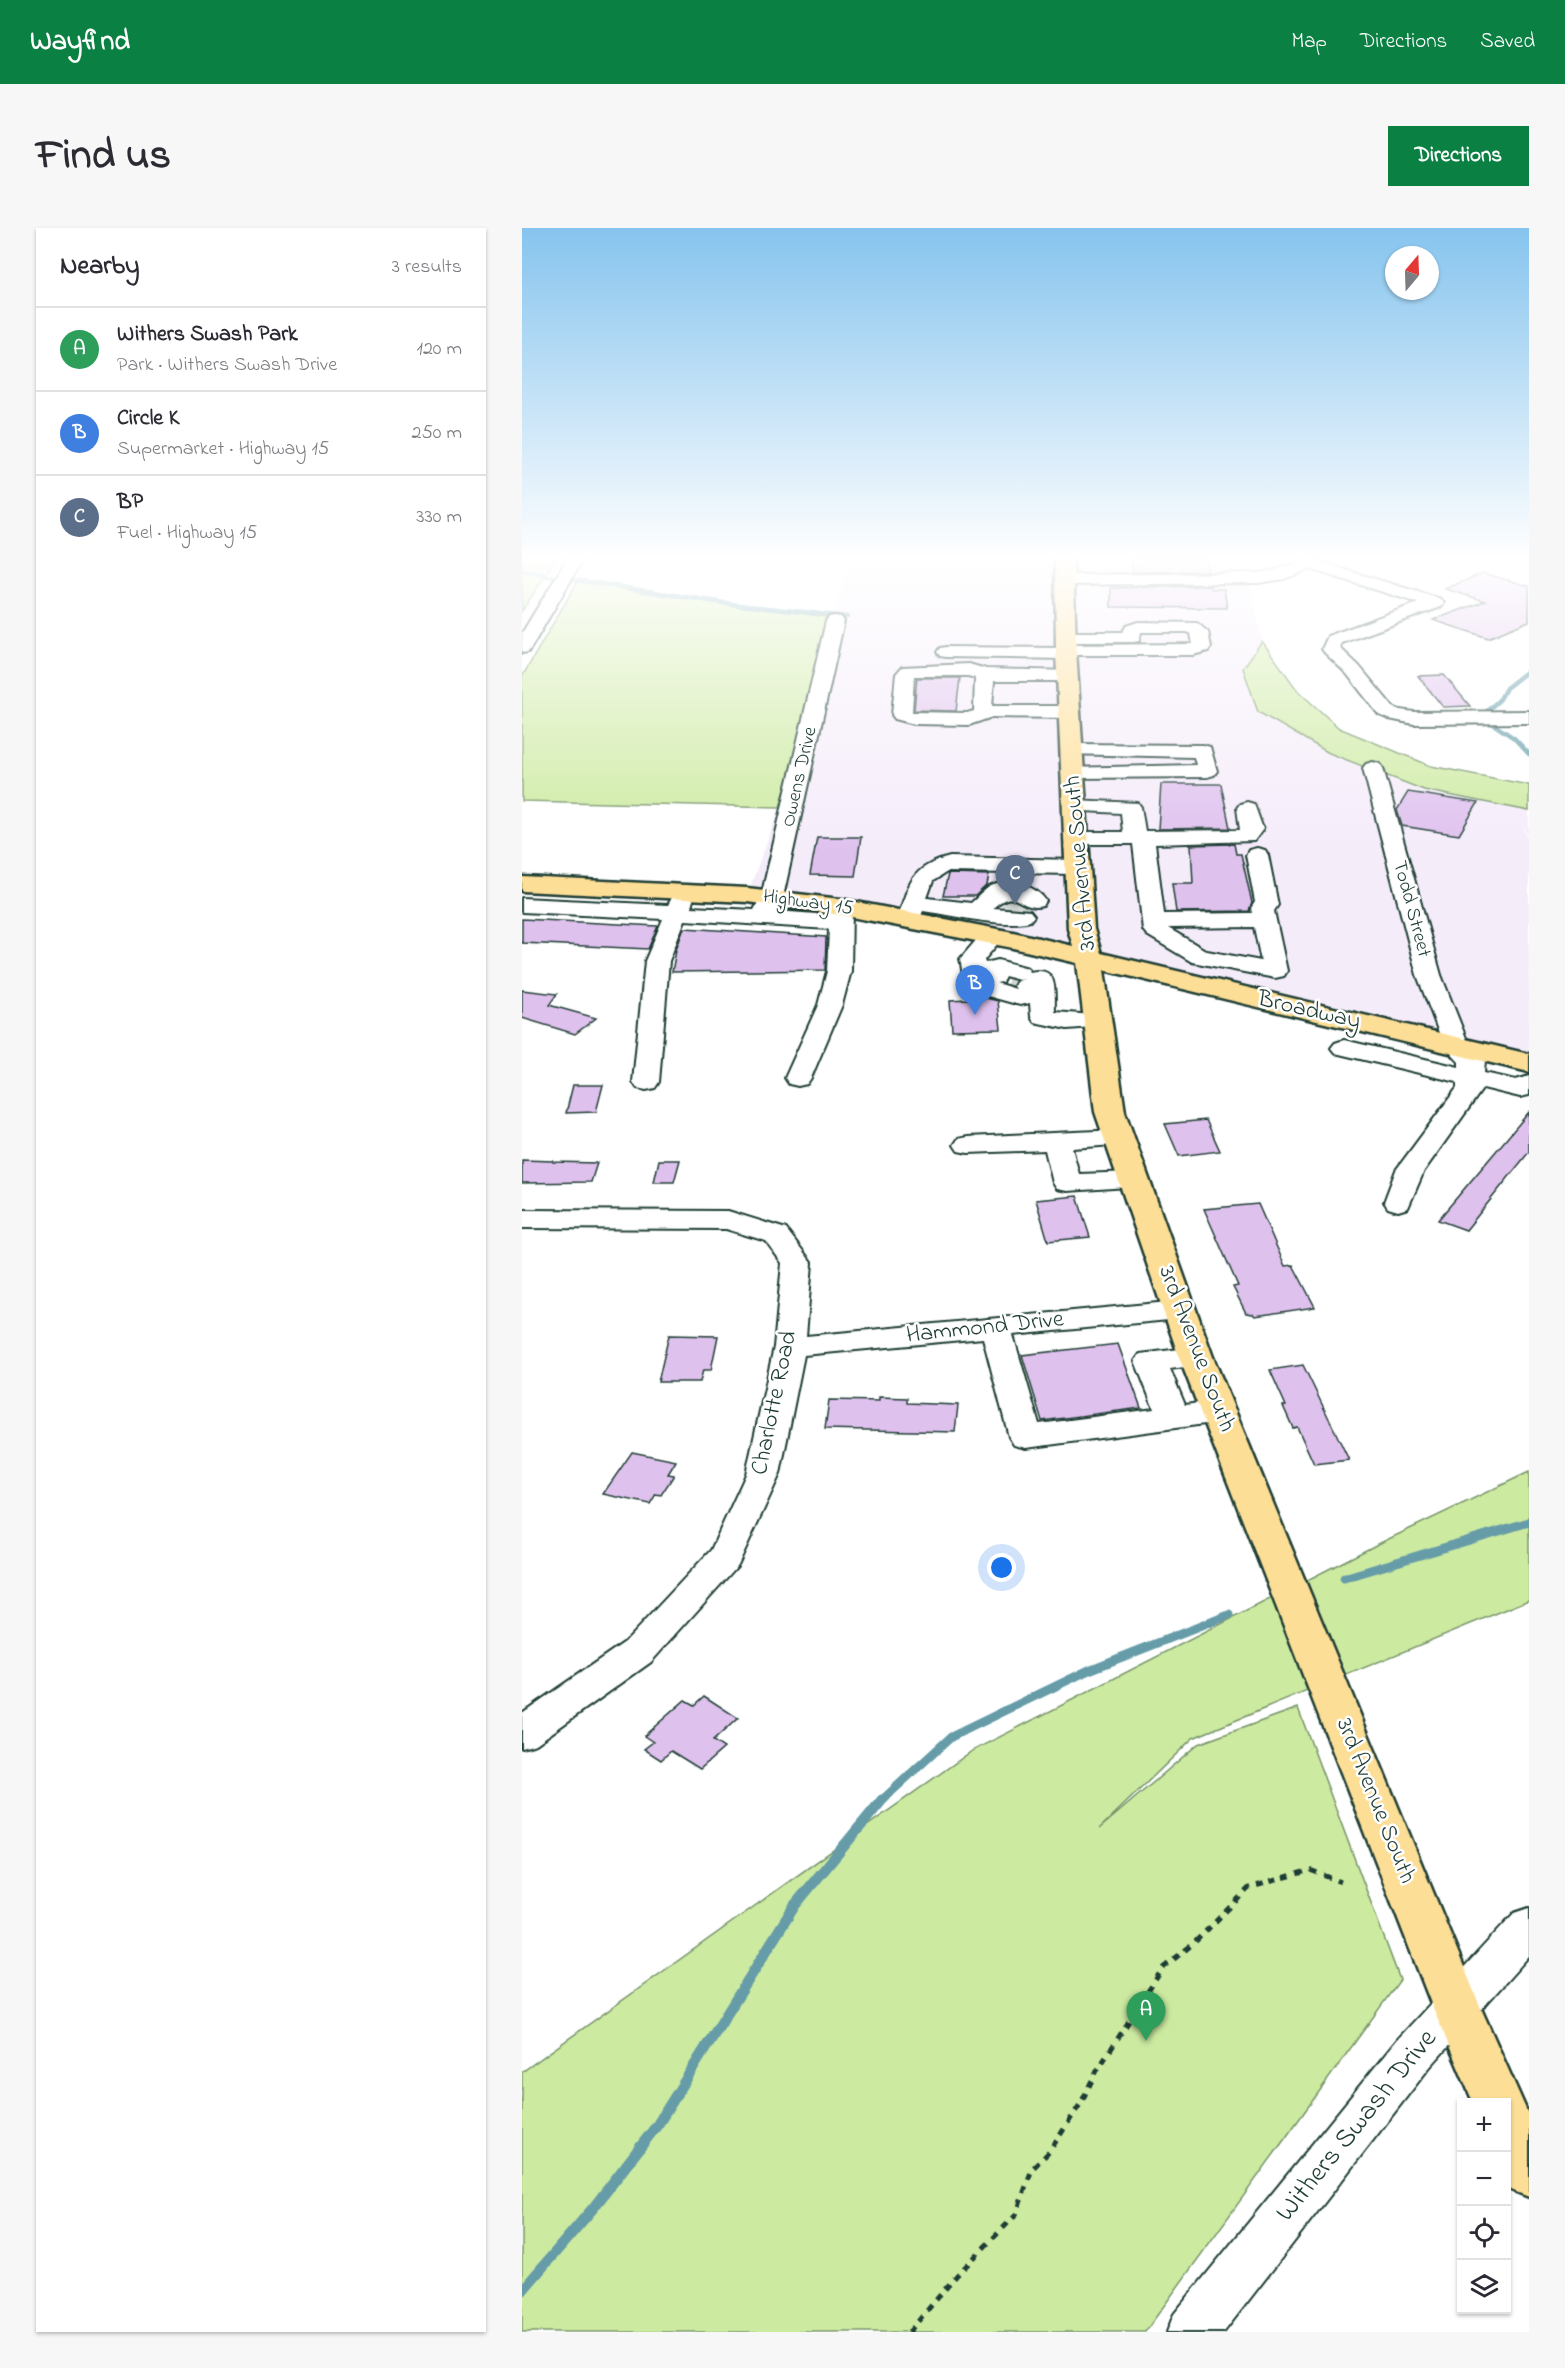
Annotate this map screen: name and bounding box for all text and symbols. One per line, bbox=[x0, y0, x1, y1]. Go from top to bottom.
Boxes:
text: Wayfind bbox=[30, 22, 130, 63]
text: Map bbox=[1291, 27, 1327, 57]
text: Directions bbox=[1360, 27, 1447, 57]
text: Saved bbox=[1480, 27, 1535, 57]
text: Find us bbox=[36, 126, 171, 187]
button: Directions bbox=[1388, 126, 1529, 186]
north arrow bbox=[1385, 246, 1439, 300]
text: Nearby bbox=[60, 248, 139, 286]
text: 3 results bbox=[392, 253, 462, 282]
text: Withers Swash Park bbox=[117, 319, 298, 351]
text: A bbox=[73, 335, 86, 364]
text: 120 m bbox=[417, 335, 462, 364]
text: Park · Withers Swash Drive bbox=[117, 351, 337, 380]
text: Circle K bbox=[117, 403, 179, 435]
text: B bbox=[73, 419, 86, 448]
text: 250 m bbox=[411, 419, 462, 448]
text: Supermarket · Highway 15 bbox=[117, 435, 329, 464]
text: BP bbox=[117, 487, 143, 519]
text: C bbox=[74, 503, 85, 532]
text: 330 m bbox=[416, 503, 462, 532]
text: Fuel · Highway 15 bbox=[117, 519, 257, 548]
street label: Owens Drive bbox=[774, 724, 826, 830]
street label: 3rd Avenue South bbox=[1056, 774, 1106, 952]
pin: C bbox=[996, 856, 1034, 905]
street label: Todd Street bbox=[1384, 857, 1438, 961]
street label: Highway 15 bbox=[761, 882, 855, 925]
pin: B bbox=[956, 966, 994, 1015]
street label: Broadway bbox=[1253, 982, 1364, 1041]
street label: 3rd Avenue South bbox=[1148, 1261, 1244, 1437]
street label: Hammond Drive bbox=[905, 1302, 1066, 1354]
street label: Charlotte Road bbox=[743, 1327, 807, 1478]
your location bbox=[987, 1553, 1016, 1582]
street label: 3rd Avenue South bbox=[1326, 1713, 1424, 1889]
pin: A bbox=[1126, 1992, 1166, 2041]
street label: Withers Swash Drive bbox=[1266, 2020, 1448, 2231]
map controls bbox=[1457, 2098, 1511, 2314]
button: + bbox=[1457, 2098, 1511, 2152]
button: − bbox=[1457, 2152, 1511, 2206]
button: locate bbox=[1457, 2206, 1511, 2260]
button: layers bbox=[1457, 2260, 1511, 2314]

